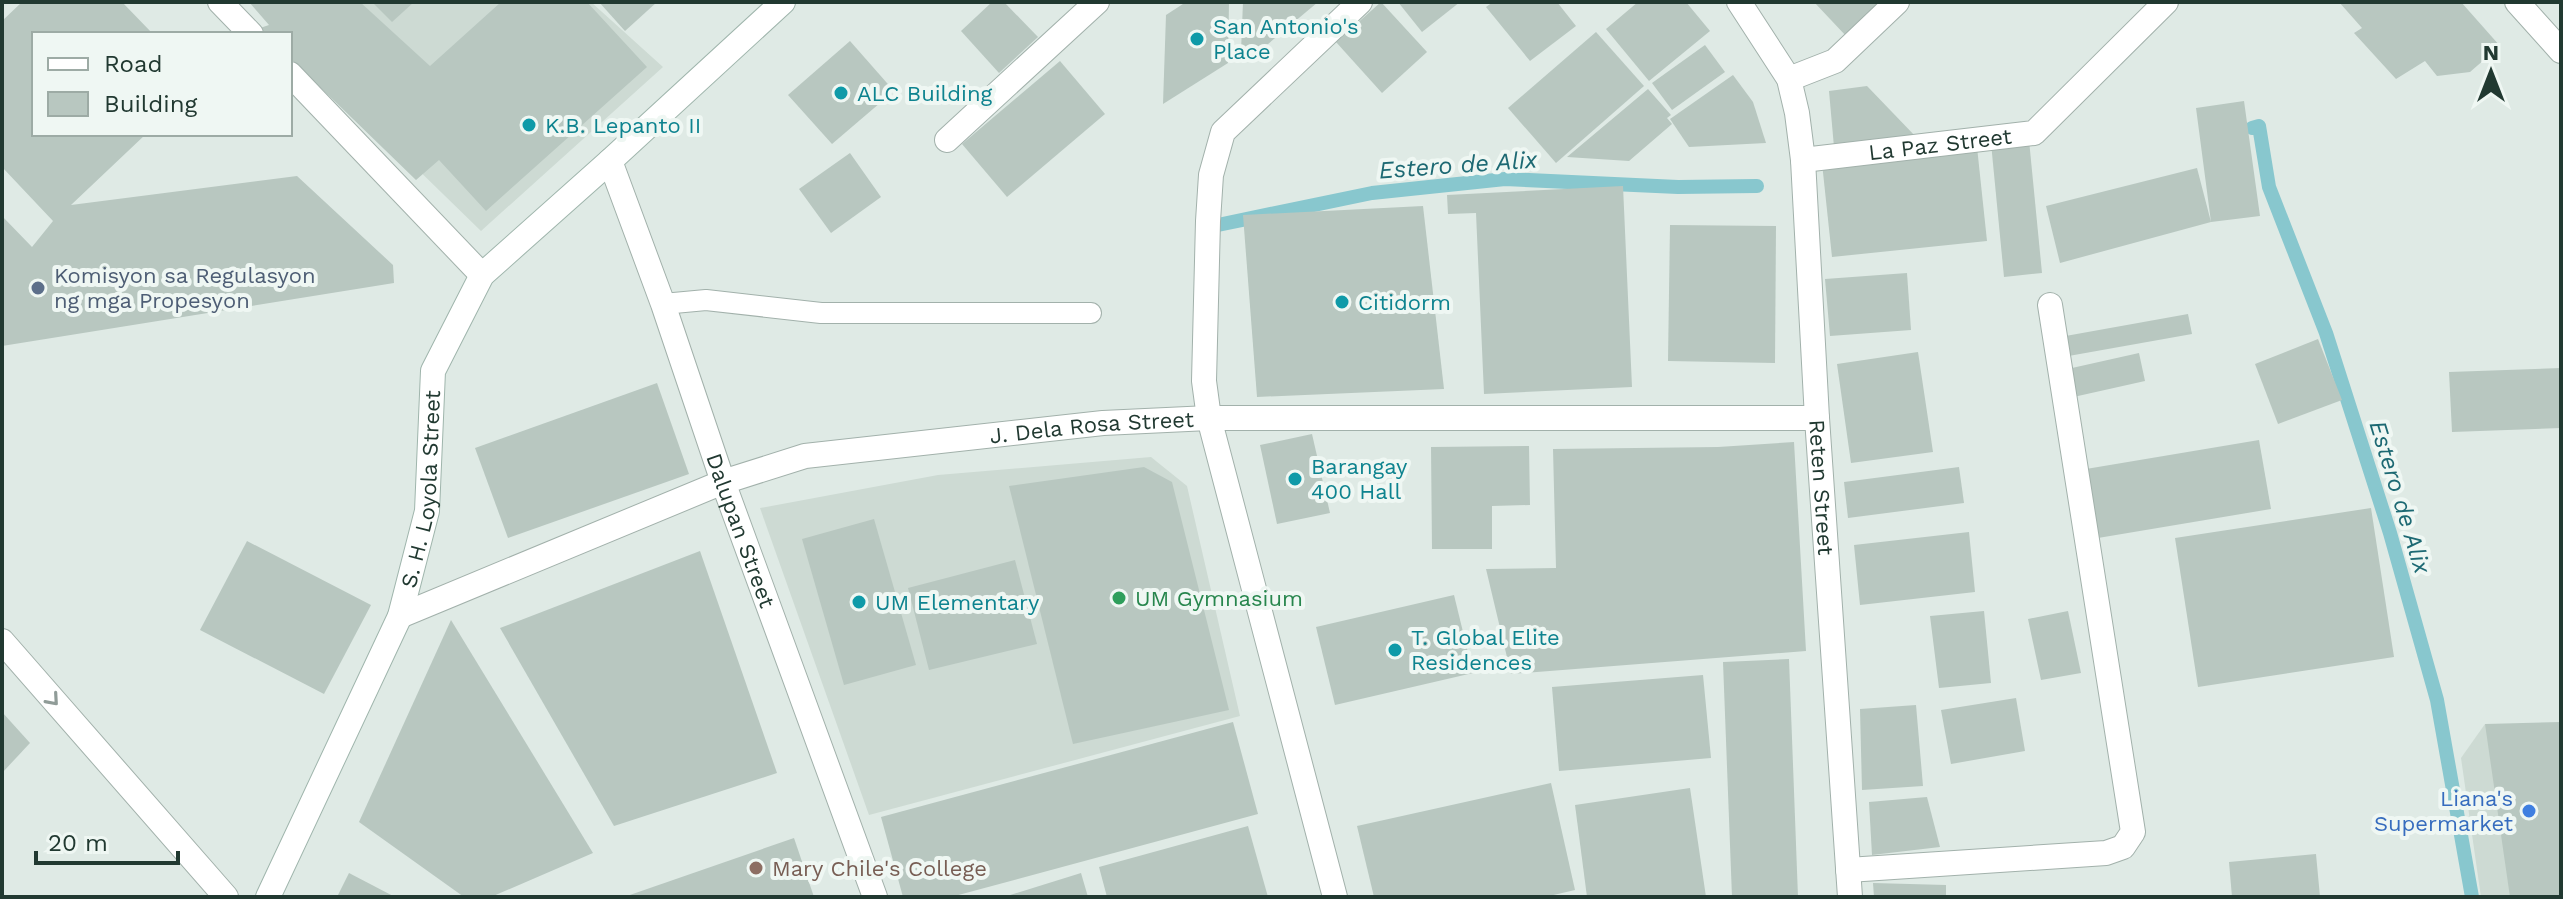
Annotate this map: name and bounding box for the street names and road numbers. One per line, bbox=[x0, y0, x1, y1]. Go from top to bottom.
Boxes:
street label: La Paz Street bbox=[1867, 123, 2013, 165]
street label: S. H. Loyola Street bbox=[395, 390, 445, 590]
street label: J. Dela Rosa Street bbox=[988, 406, 1194, 448]
street label: Reten Street bbox=[1805, 419, 1839, 556]
street label: Dalupan Street bbox=[702, 450, 780, 611]

